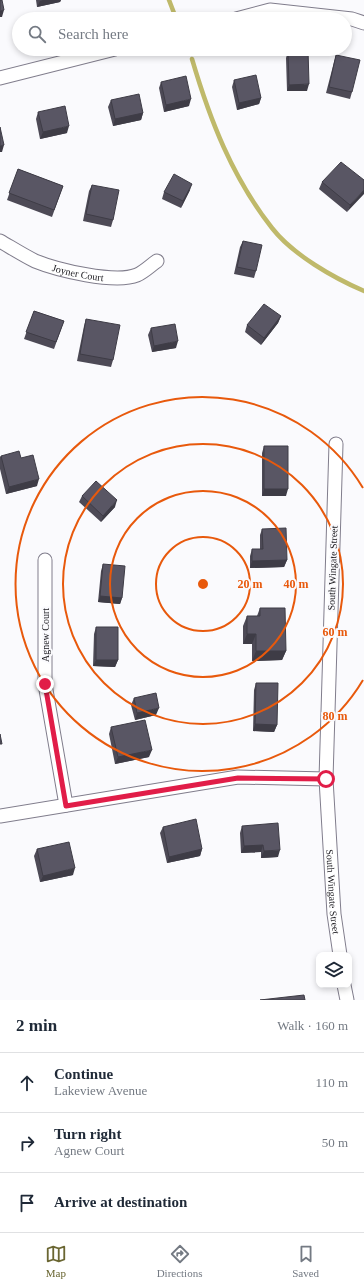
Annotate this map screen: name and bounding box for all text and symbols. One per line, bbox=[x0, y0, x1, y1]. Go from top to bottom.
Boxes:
search box bbox=[12, 12, 352, 56]
icon: search bbox=[26, 23, 48, 45]
text: Search here bbox=[58, 26, 128, 42]
street label: Joyner Court bbox=[51, 262, 104, 283]
street label: South Wingate Street bbox=[326, 525, 339, 611]
centre of rings bbox=[196, 577, 210, 591]
text: 20 m bbox=[238, 577, 263, 591]
text: 40 m bbox=[284, 577, 309, 591]
street label: Agnew Court bbox=[40, 608, 51, 662]
text: 60 m bbox=[323, 625, 348, 639]
route end bbox=[36, 675, 54, 693]
text: 80 m bbox=[323, 709, 348, 723]
route start bbox=[317, 770, 335, 788]
street label: South Wingate Street bbox=[324, 849, 342, 935]
map controls bbox=[316, 952, 352, 988]
button: layers bbox=[316, 952, 352, 988]
text: 2 min bbox=[16, 1016, 57, 1035]
text: Walk · 160 m bbox=[277, 1018, 348, 1033]
text: Continue bbox=[54, 1066, 113, 1082]
icon: ahead bbox=[16, 1072, 38, 1094]
text: 110 m bbox=[316, 1075, 348, 1090]
text: Lakeview Avenue bbox=[54, 1083, 147, 1098]
text: Turn right bbox=[54, 1126, 121, 1142]
icon: right bbox=[16, 1132, 38, 1154]
text: 50 m bbox=[322, 1135, 348, 1150]
text: Agnew Court bbox=[54, 1143, 124, 1158]
icon: arrive bbox=[16, 1192, 38, 1214]
text: Arrive at destination bbox=[54, 1194, 187, 1210]
tab: Map bbox=[45, 1243, 67, 1279]
tab: Directions bbox=[157, 1243, 202, 1279]
tab: Saved bbox=[292, 1243, 319, 1279]

